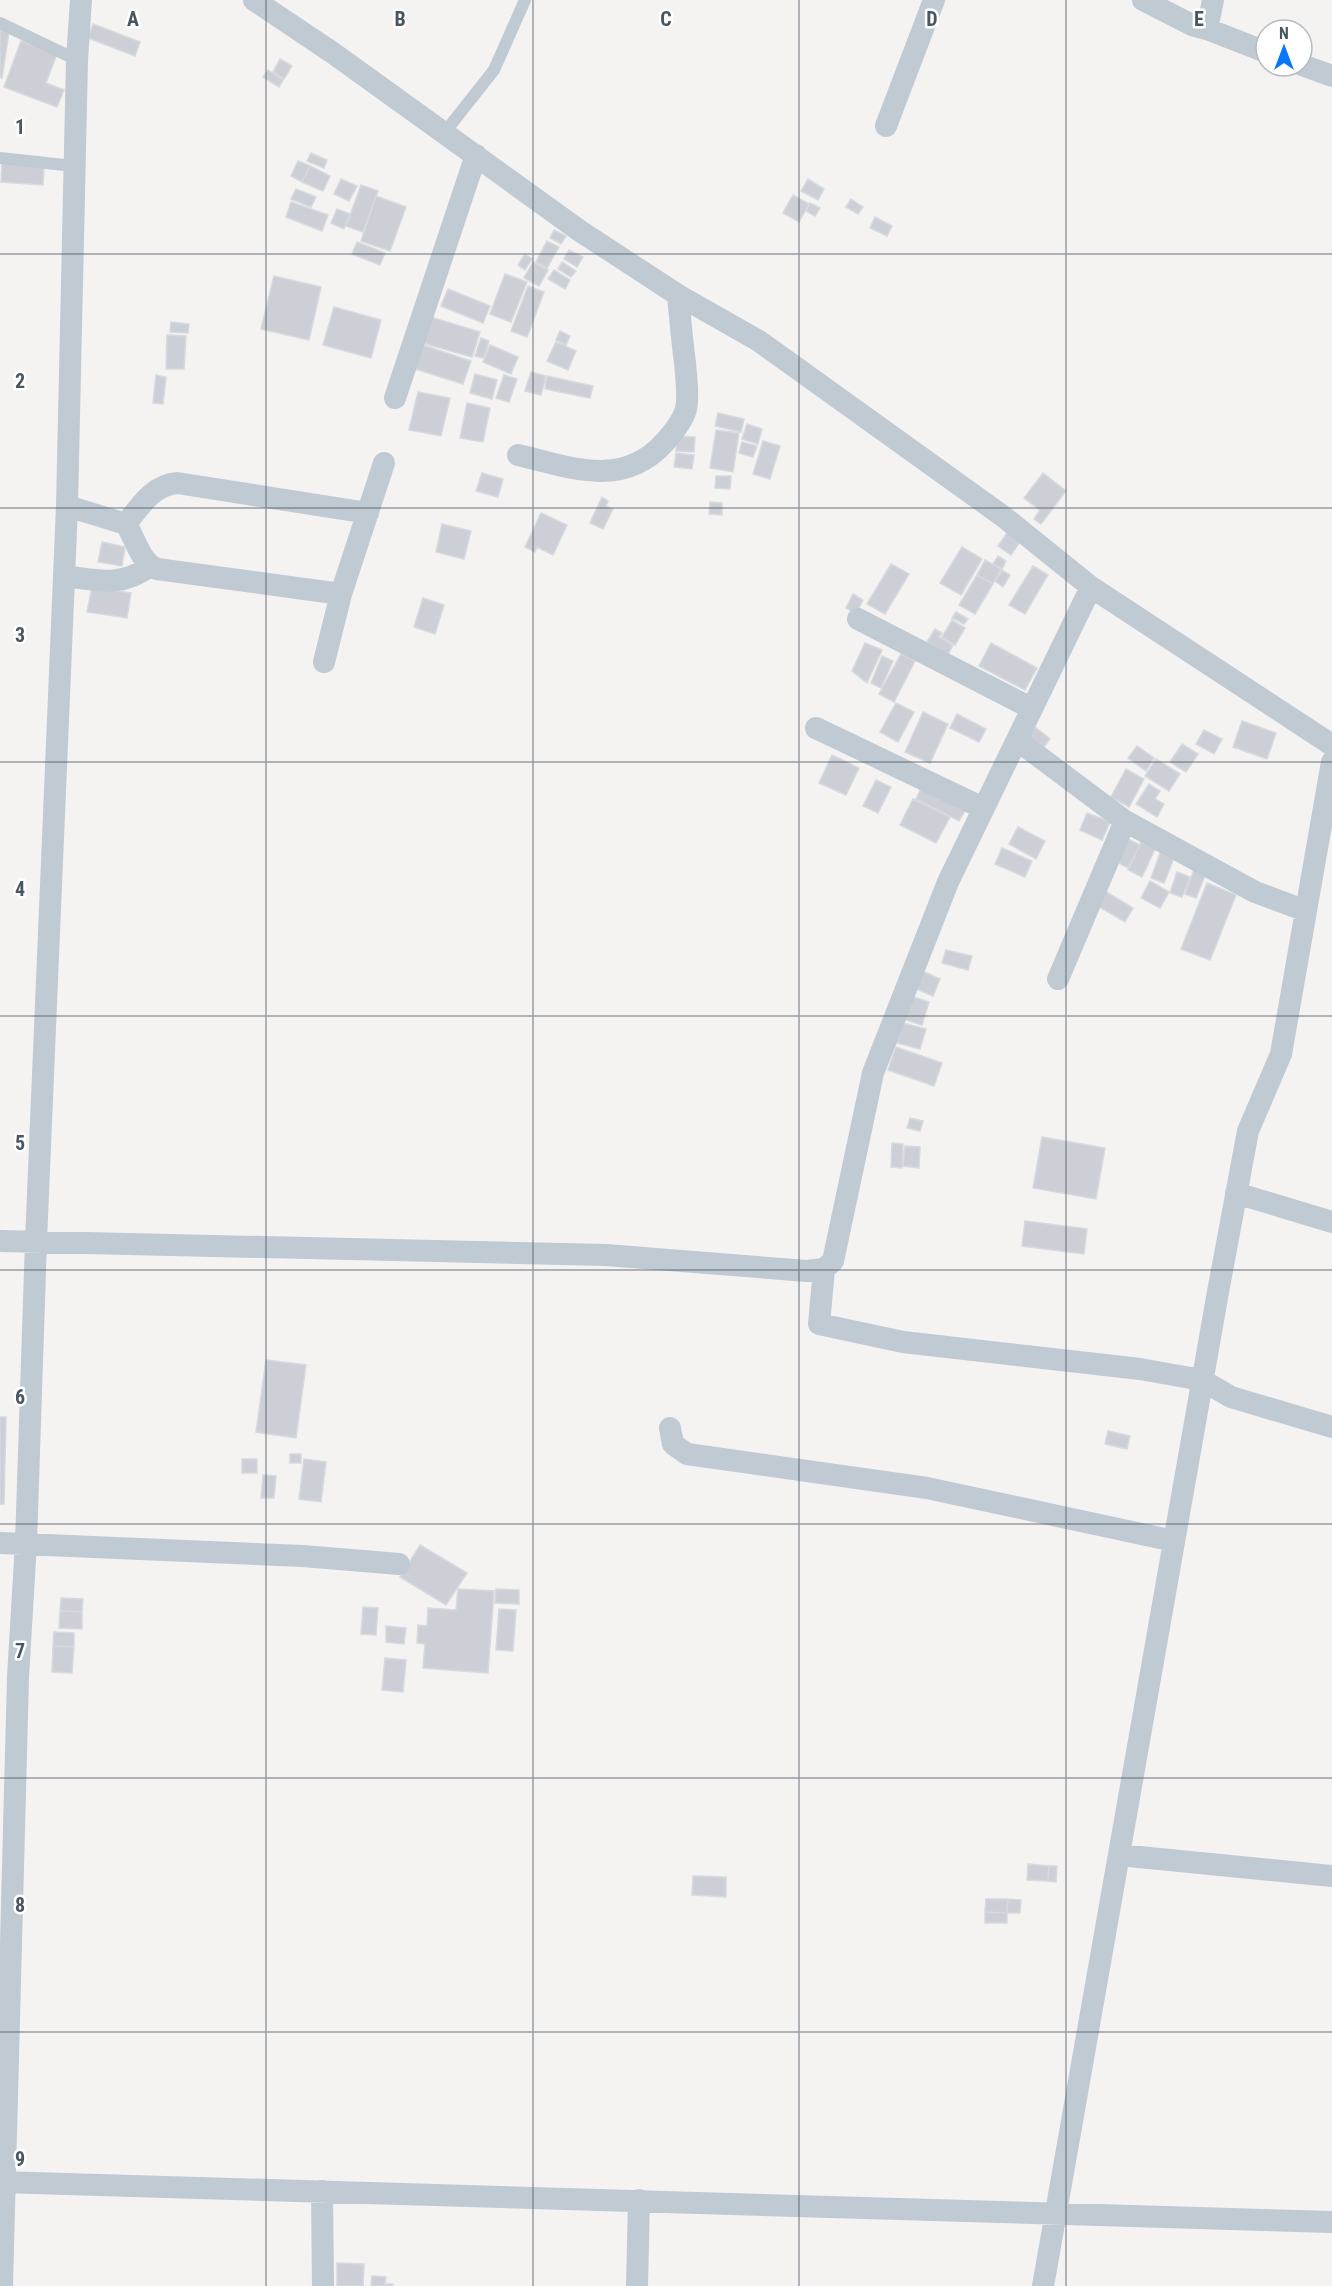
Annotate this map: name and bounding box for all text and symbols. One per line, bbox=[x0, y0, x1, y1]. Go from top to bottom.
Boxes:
text: A bbox=[127, 7, 139, 31]
text: B bbox=[394, 7, 406, 31]
text: C bbox=[660, 7, 672, 31]
text: D bbox=[926, 7, 938, 31]
text: E bbox=[1194, 7, 1204, 31]
north arrow bbox=[1254, 18, 1314, 78]
text: N bbox=[1279, 24, 1289, 43]
text: 1 bbox=[15, 115, 25, 139]
text: 2 bbox=[15, 369, 25, 393]
text: 3 bbox=[15, 623, 25, 647]
text: 4 bbox=[15, 877, 25, 901]
text: 5 bbox=[15, 1131, 25, 1155]
text: 6 bbox=[15, 1385, 25, 1409]
text: 7 bbox=[15, 1639, 25, 1663]
text: 8 bbox=[15, 1893, 25, 1917]
text: 9 bbox=[15, 2147, 25, 2171]

